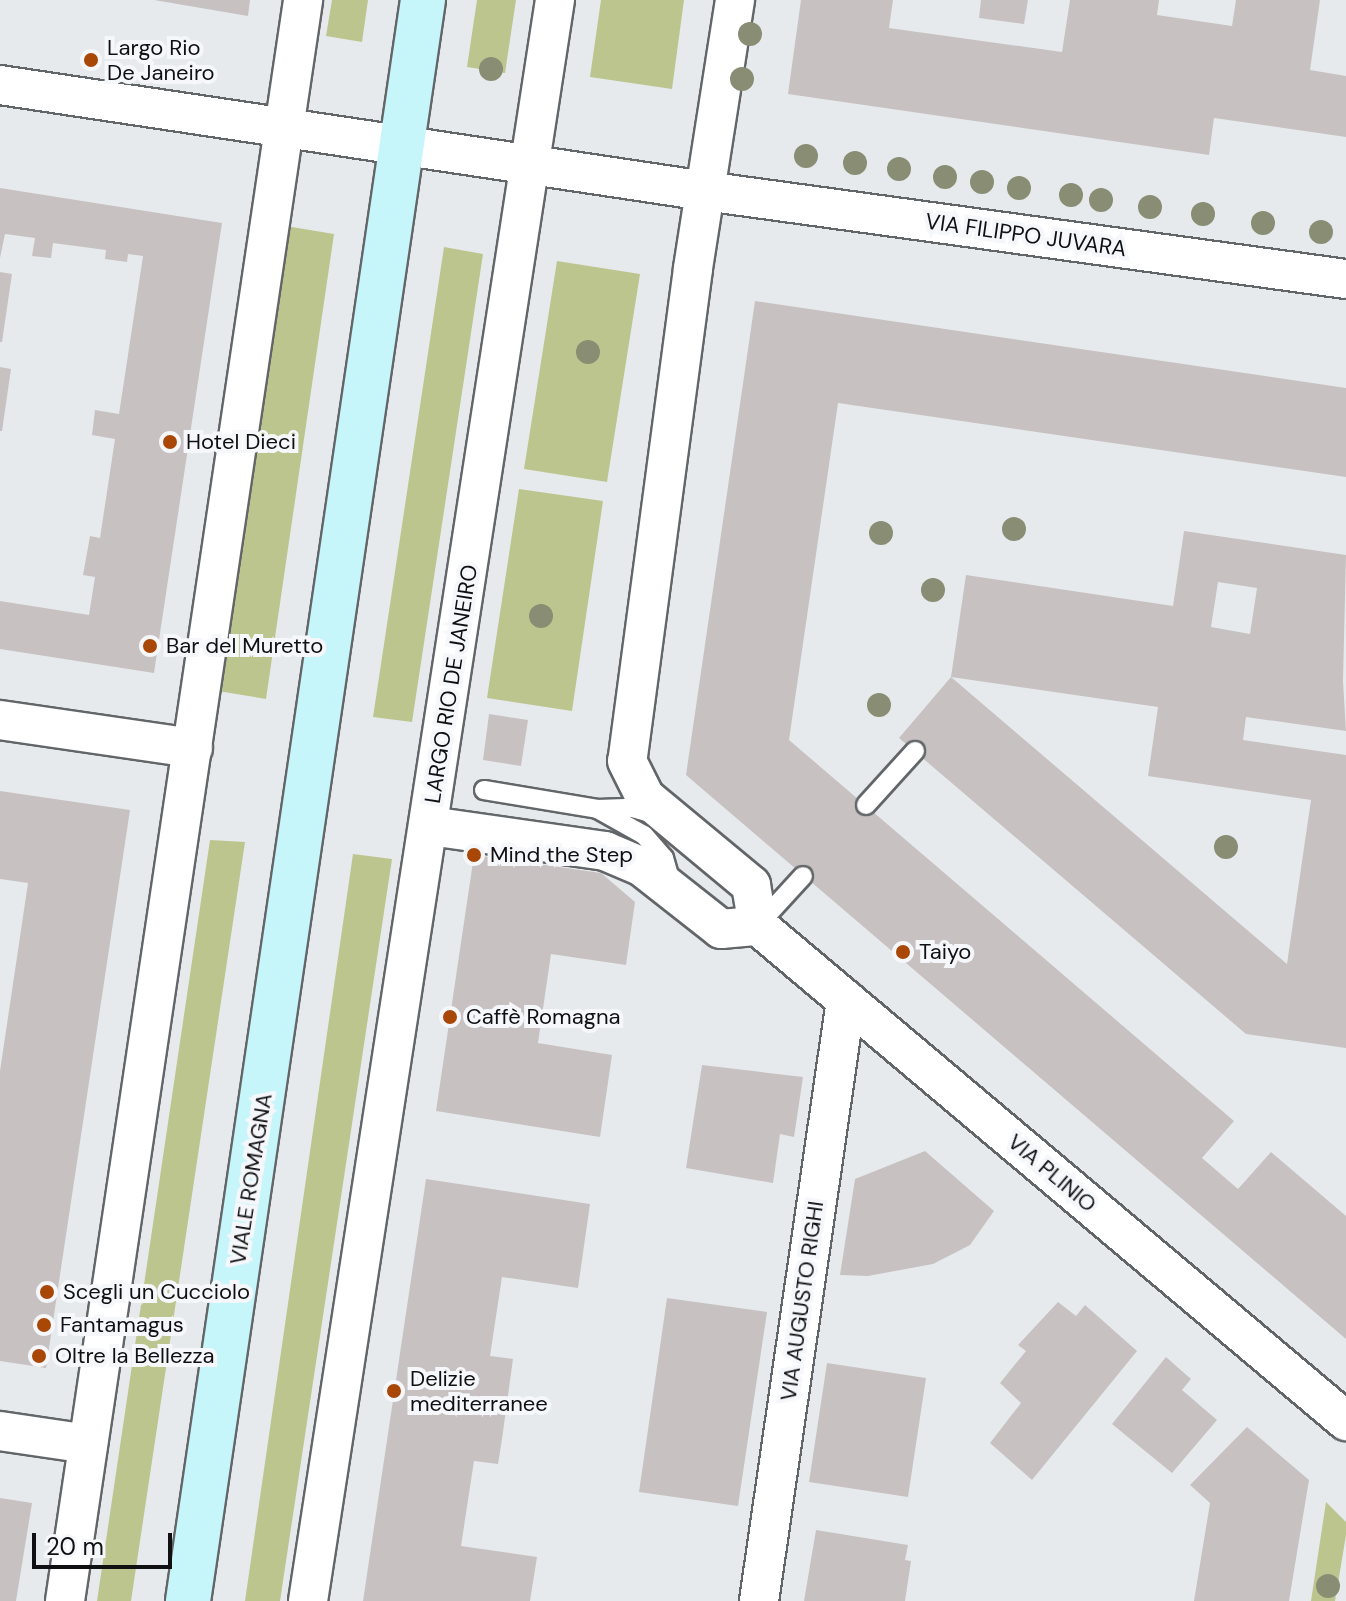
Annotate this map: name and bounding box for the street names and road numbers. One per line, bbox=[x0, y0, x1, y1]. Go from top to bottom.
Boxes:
street label: VIA FILIPPO JUVARA bbox=[924, 208, 1128, 262]
street label: LARGO RIO DE JANEIRO bbox=[419, 563, 483, 805]
street label: VIALE ROMAGNA bbox=[224, 1091, 278, 1267]
street label: VIA PLINIO bbox=[1002, 1128, 1102, 1218]
street label: VIA AUGUSTO RIGHI bbox=[775, 1199, 829, 1403]

